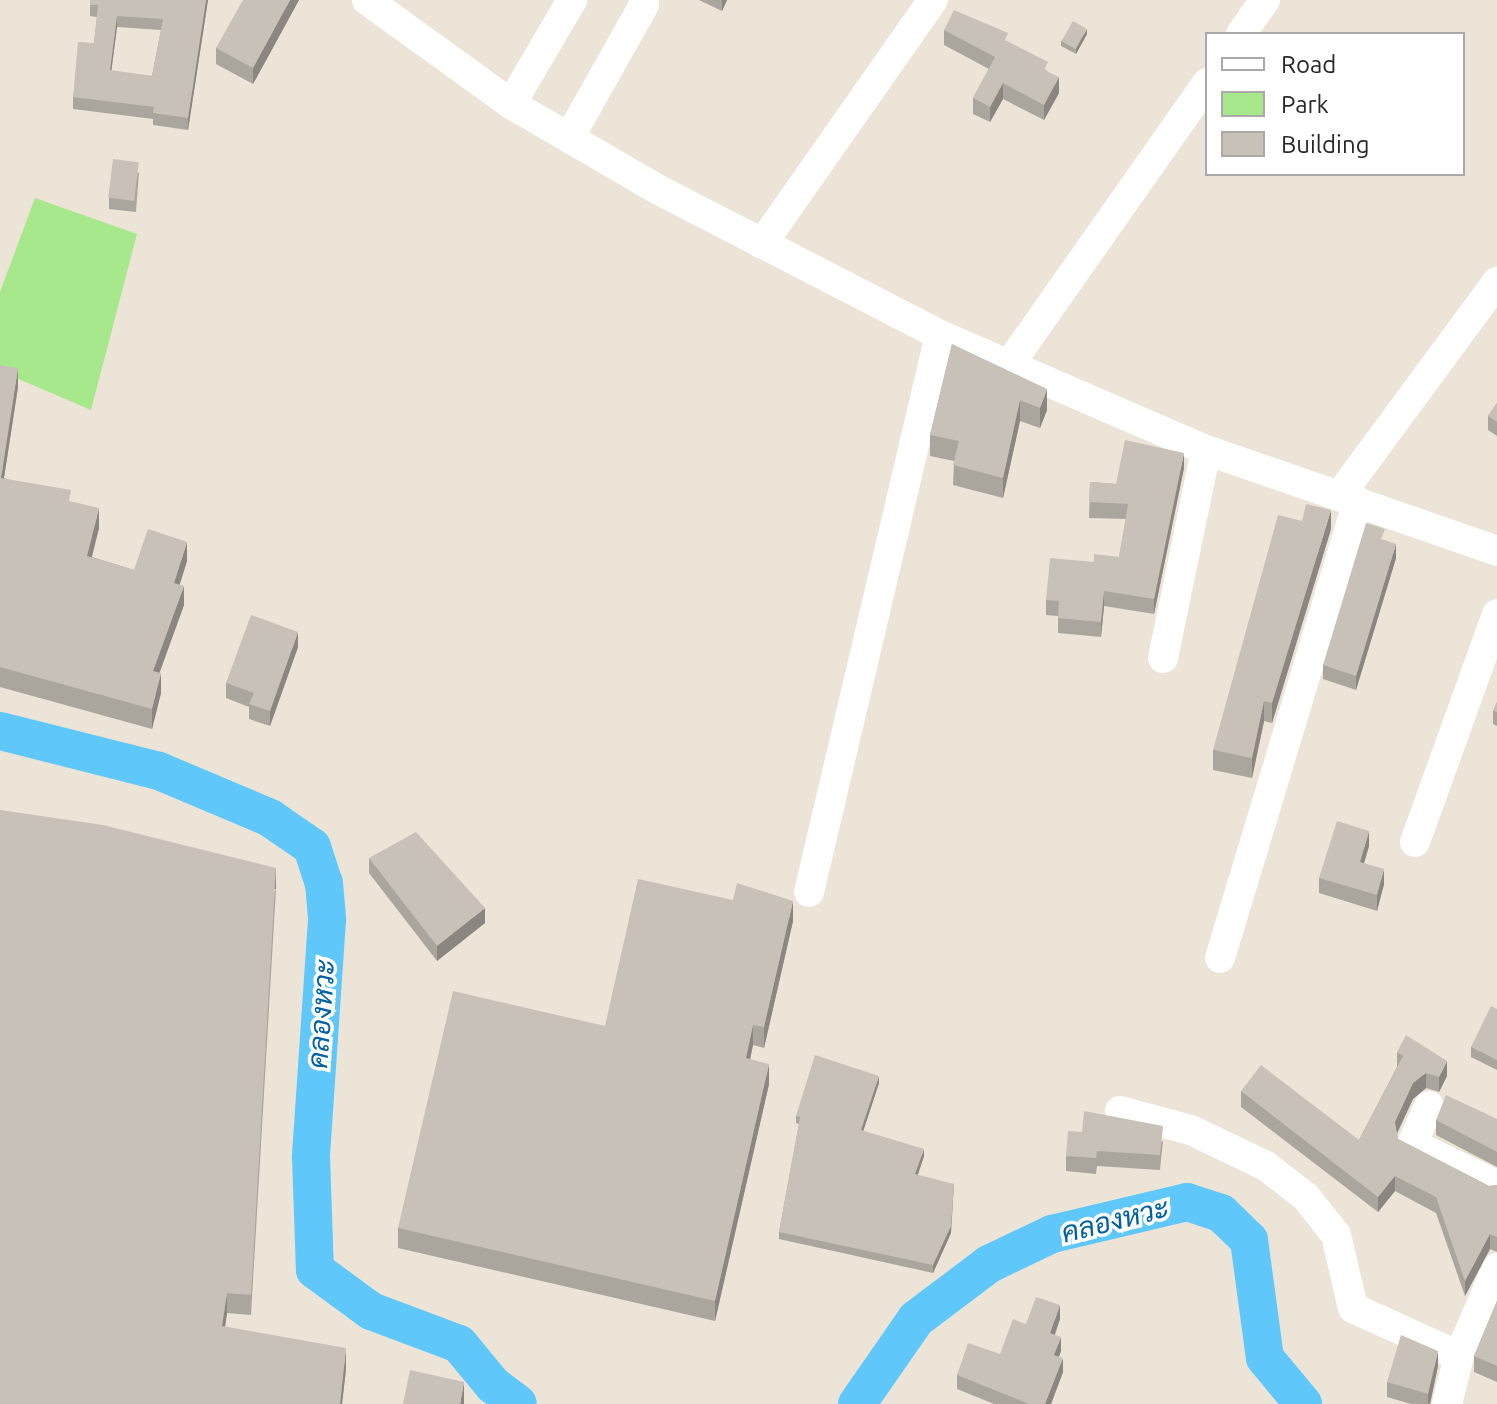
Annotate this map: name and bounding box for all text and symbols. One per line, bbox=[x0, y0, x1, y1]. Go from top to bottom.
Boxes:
legend bbox=[1205, 32, 1465, 176]
text: Road bbox=[1281, 51, 1336, 78]
text: Park bbox=[1281, 91, 1329, 118]
text: Building bbox=[1281, 131, 1369, 158]
water label: คลองหวะ bbox=[300, 958, 342, 1070]
water label: คลองหวะ bbox=[1058, 1190, 1172, 1250]

